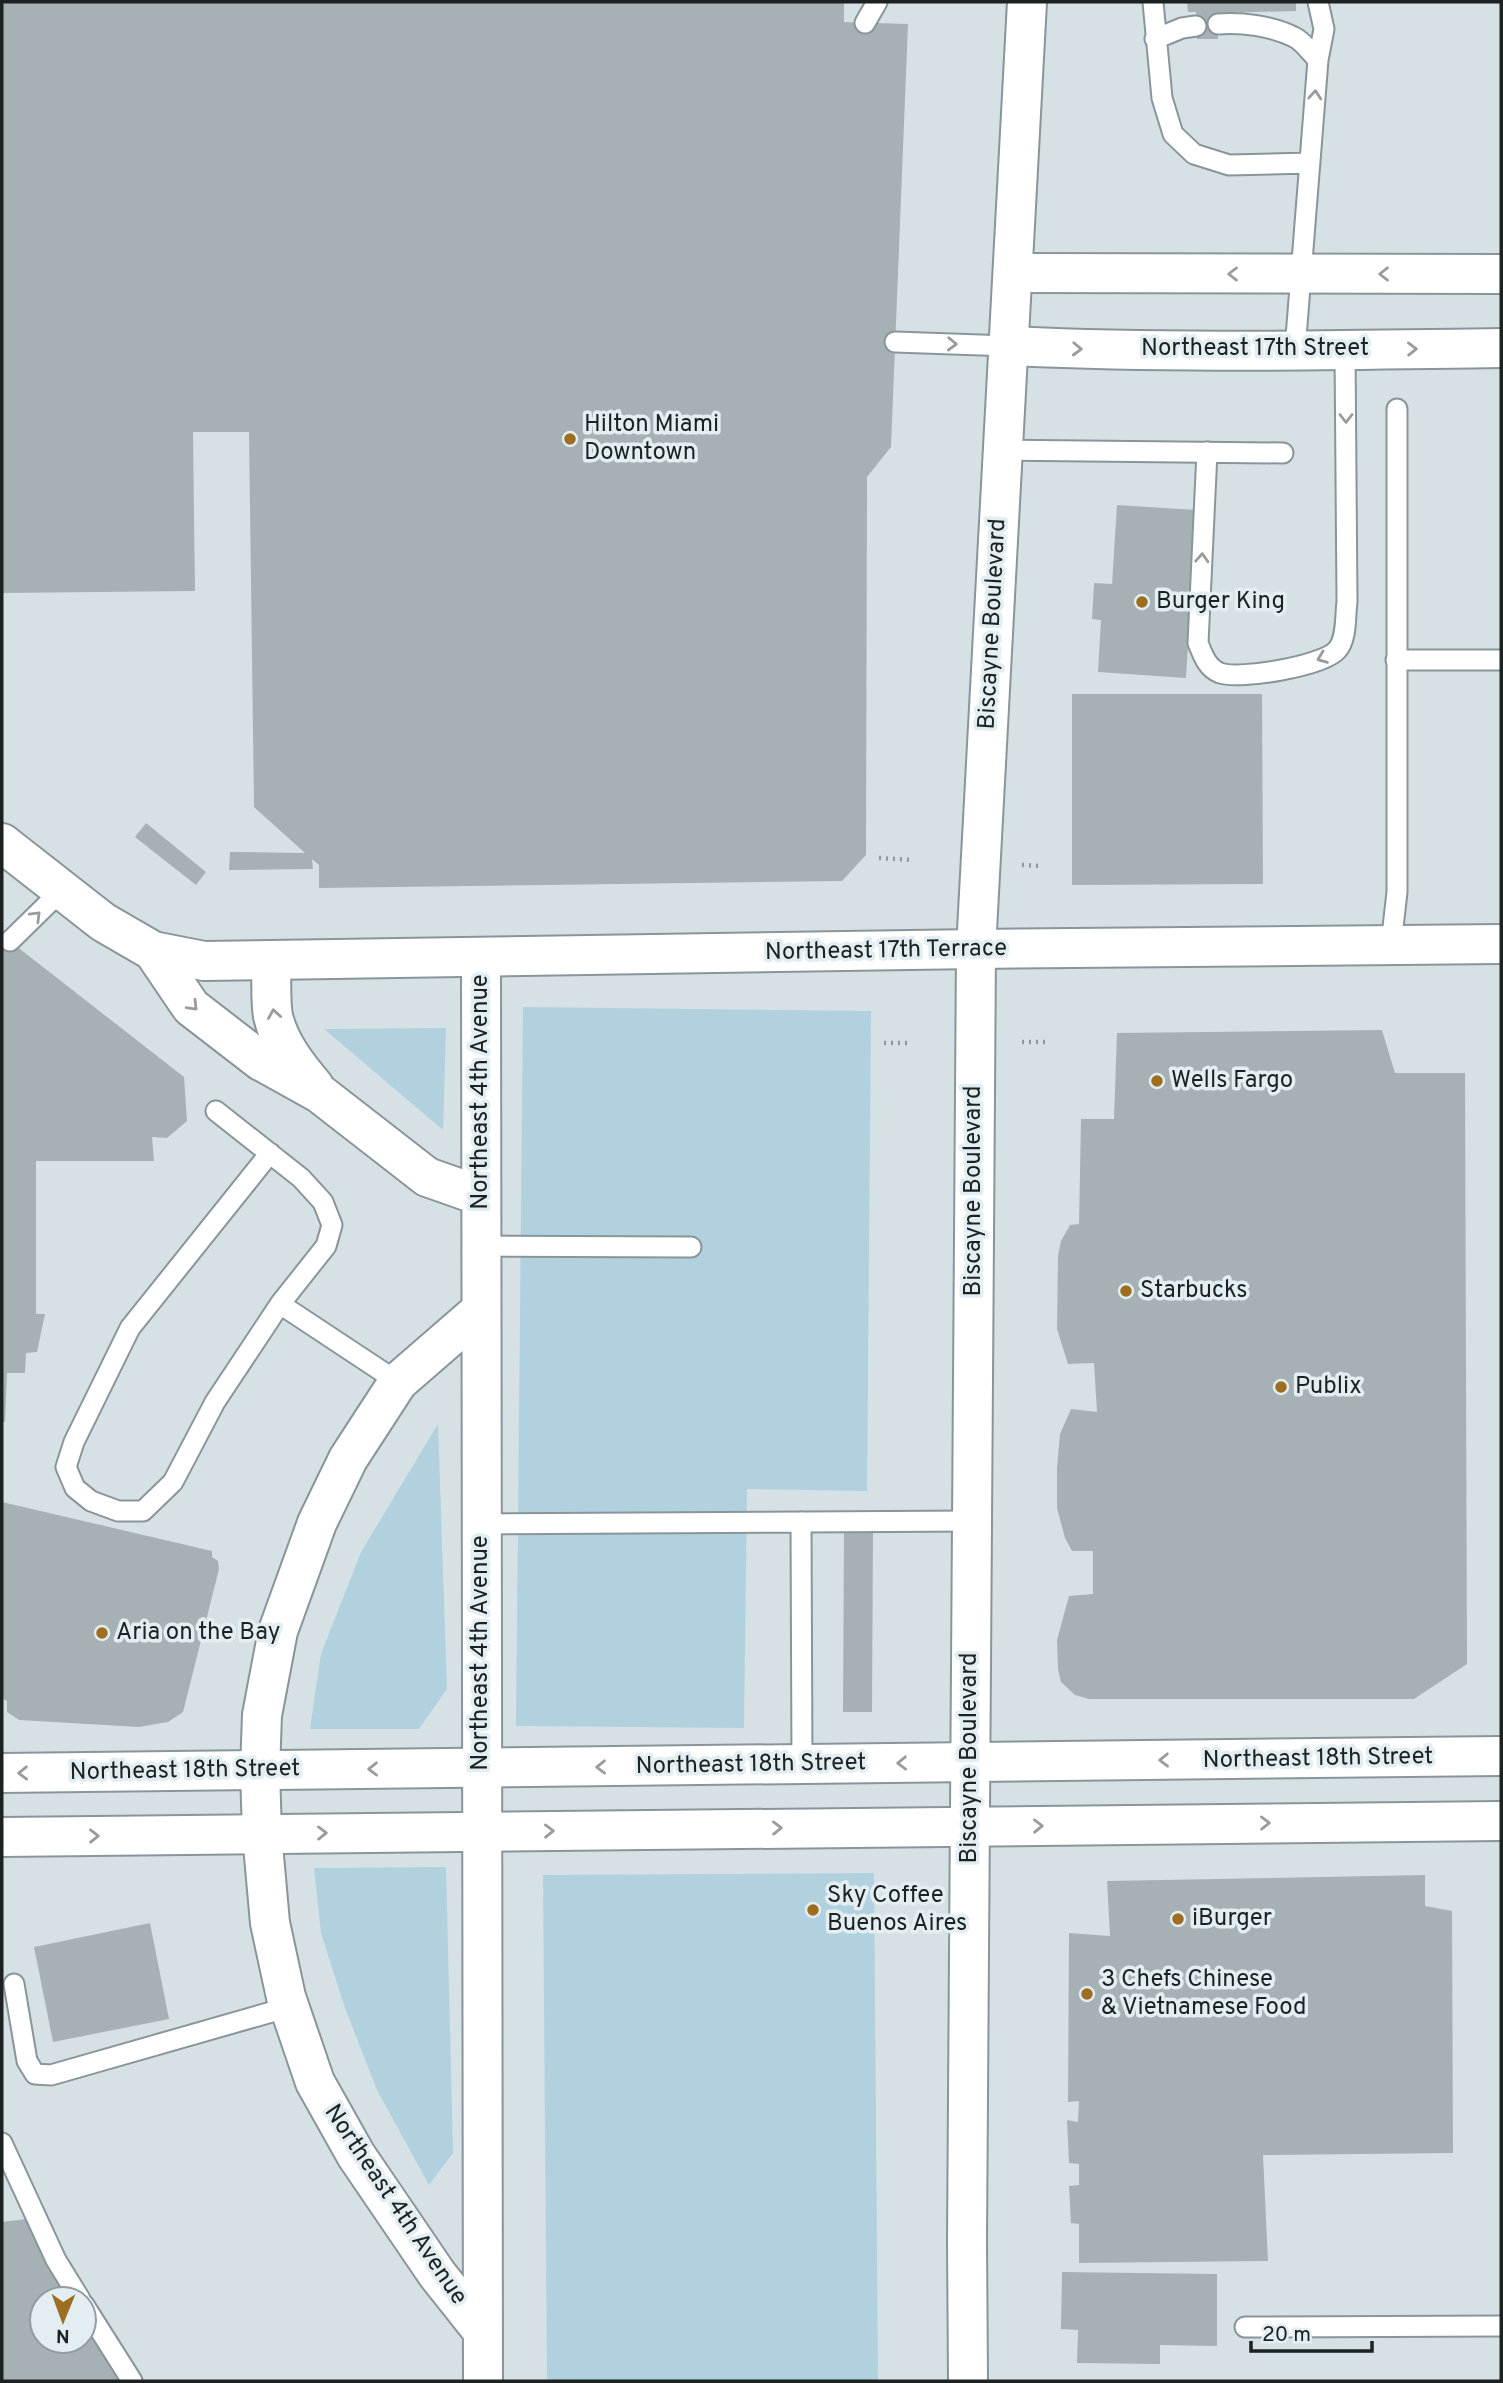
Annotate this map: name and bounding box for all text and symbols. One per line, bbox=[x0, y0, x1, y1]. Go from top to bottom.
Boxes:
one-way arrow bbox=[1308, 89, 1323, 100]
one-way arrow bbox=[1228, 266, 1238, 282]
one-way arrow bbox=[1378, 266, 1389, 282]
street label: Northeast 17th Street bbox=[1141, 334, 1369, 364]
one-way arrow bbox=[947, 336, 958, 351]
one-way arrow bbox=[1072, 341, 1083, 357]
one-way arrow bbox=[1407, 341, 1418, 357]
place label: Hilton Miami Downtown bbox=[584, 410, 719, 468]
one-way arrow bbox=[1338, 413, 1354, 424]
marker: Hilton Miami Downtown bbox=[562, 431, 578, 447]
street label: Biscayne Boulevard bbox=[972, 518, 1014, 730]
one-way arrow bbox=[1195, 552, 1210, 563]
place label: Burger King bbox=[1156, 587, 1285, 617]
marker: Burger King bbox=[1134, 594, 1150, 610]
one-way arrow bbox=[1316, 650, 1328, 664]
one-way arrow bbox=[28, 911, 41, 924]
street label: Northeast 17th Terrace bbox=[765, 934, 1007, 968]
street label: Northeast 4th Avenue bbox=[466, 974, 496, 1210]
one-way arrow bbox=[184, 998, 197, 1011]
one-way arrow bbox=[267, 1008, 282, 1020]
place label: Wells Fargo bbox=[1171, 1066, 1293, 1096]
marker: Wells Fargo bbox=[1149, 1073, 1165, 1089]
street label: Biscayne Boulevard bbox=[959, 1085, 989, 1297]
place label: Starbucks bbox=[1140, 1276, 1248, 1306]
marker: Starbucks bbox=[1118, 1283, 1134, 1299]
place label: Publix bbox=[1295, 1372, 1362, 1402]
marker: Publix bbox=[1273, 1379, 1289, 1395]
street label: Northeast 4th Avenue bbox=[466, 1535, 496, 1771]
place label: Aria on the Bay bbox=[116, 1618, 281, 1648]
marker: Aria on the Bay bbox=[94, 1625, 110, 1641]
street label: Biscayne Boulevard bbox=[955, 1652, 985, 1864]
street label: Northeast 18th Street bbox=[1202, 1742, 1434, 1776]
street label: Northeast 18th Street bbox=[635, 1748, 867, 1782]
one-way arrow bbox=[1158, 1752, 1168, 1768]
street label: Northeast 18th Street bbox=[69, 1754, 301, 1788]
one-way arrow bbox=[896, 1755, 907, 1771]
one-way arrow bbox=[595, 1759, 606, 1775]
one-way arrow bbox=[368, 1761, 378, 1777]
one-way arrow bbox=[18, 1765, 28, 1781]
one-way arrow bbox=[1261, 1815, 1271, 1831]
one-way arrow bbox=[1033, 1818, 1044, 1834]
one-way arrow bbox=[772, 1821, 783, 1836]
one-way arrow bbox=[545, 1823, 555, 1839]
one-way arrow bbox=[317, 1825, 328, 1841]
one-way arrow bbox=[90, 1828, 100, 1844]
place label: Sky Coffee Buenos Aires bbox=[827, 1881, 967, 1939]
marker: Sky Coffee Buenos Aires bbox=[805, 1902, 821, 1918]
place label: iBurger bbox=[1192, 1904, 1272, 1934]
marker: iBurger bbox=[1170, 1911, 1186, 1927]
place label: 3 Chefs Chinese & Vietnamese Food bbox=[1101, 1965, 1307, 2023]
marker: 3 Chefs Chinese & Vietnamese Food bbox=[1079, 1986, 1095, 2002]
street label: Northeast 4th Avenue bbox=[317, 2099, 473, 2311]
north arrow bbox=[28, 2285, 98, 2355]
scale bar bbox=[1251, 2310, 1372, 2354]
text: 20 m bbox=[1262, 2322, 1311, 2349]
text: N bbox=[56, 2323, 70, 2347]

